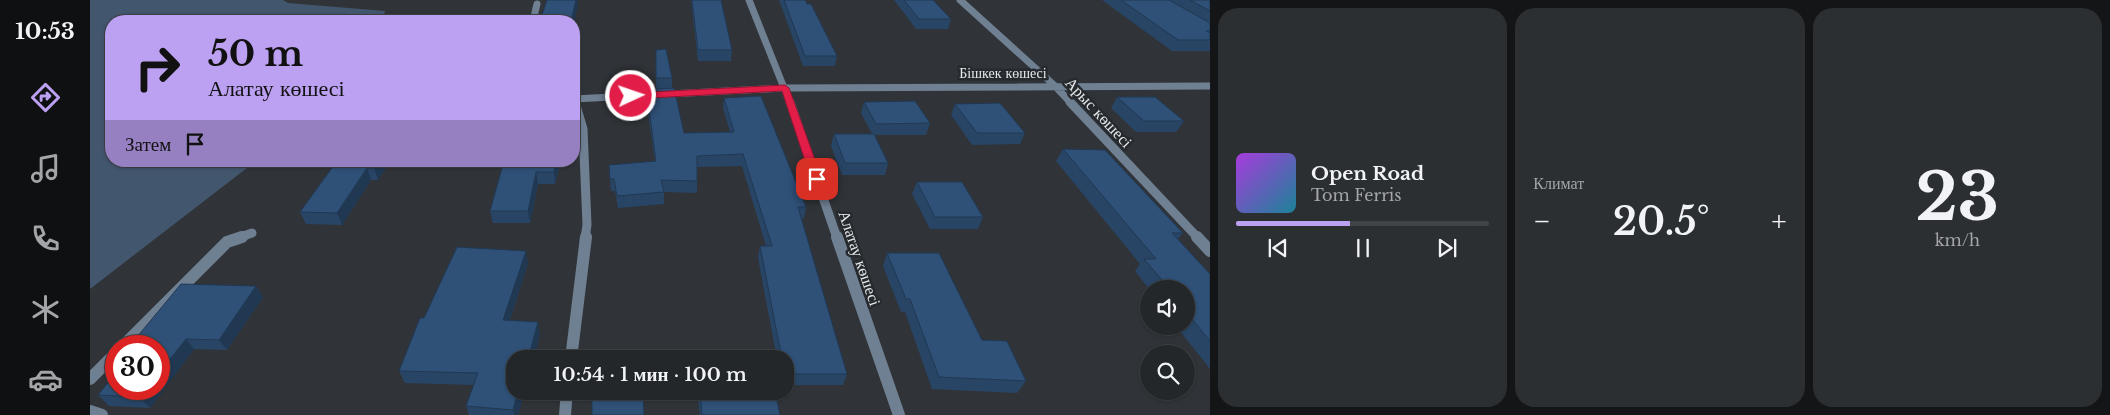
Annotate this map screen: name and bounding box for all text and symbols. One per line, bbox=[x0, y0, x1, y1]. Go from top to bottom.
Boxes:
text: 10:53 bbox=[15, 18, 75, 45]
text: 50 m bbox=[208, 32, 303, 75]
icon: right bbox=[125, 35, 190, 100]
street label: Бішкек көшесі bbox=[959, 64, 1047, 82]
position arrow bbox=[604, 69, 656, 121]
street label: Арыс көшесі bbox=[1061, 73, 1137, 152]
text: Алатау көшесі bbox=[208, 75, 345, 102]
icon: directions bbox=[28, 80, 63, 115]
icon: arrive bbox=[181, 130, 209, 158]
text: Затем bbox=[125, 133, 171, 156]
icon: music bbox=[28, 151, 63, 186]
text: 23 bbox=[1915, 157, 1999, 238]
pin bbox=[796, 158, 838, 200]
text: Open Road bbox=[1311, 162, 1424, 185]
icon: arrive bbox=[803, 165, 831, 193]
text: Климат bbox=[1533, 173, 1584, 193]
text: Tom Ferris bbox=[1311, 185, 1402, 205]
text: 20.5° bbox=[1613, 198, 1710, 245]
text: − bbox=[1533, 204, 1551, 239]
text: + bbox=[1771, 204, 1787, 239]
street label: Алатау көшесі bbox=[834, 208, 886, 309]
icon: phone bbox=[28, 221, 63, 256]
text: km/h bbox=[1935, 230, 1980, 250]
icon: previous bbox=[1264, 234, 1292, 262]
icon: pause bbox=[1349, 234, 1377, 262]
icon: next bbox=[1433, 234, 1461, 262]
map controls bbox=[1140, 280, 1195, 400]
button: sound bbox=[1140, 280, 1195, 335]
icon: climate bbox=[28, 292, 63, 327]
speed limit sign: 30 bbox=[105, 335, 170, 400]
button: search bbox=[1140, 345, 1195, 400]
icon: car bbox=[28, 362, 63, 397]
text: 10:54 · 1 мин · 100 m bbox=[553, 363, 747, 386]

